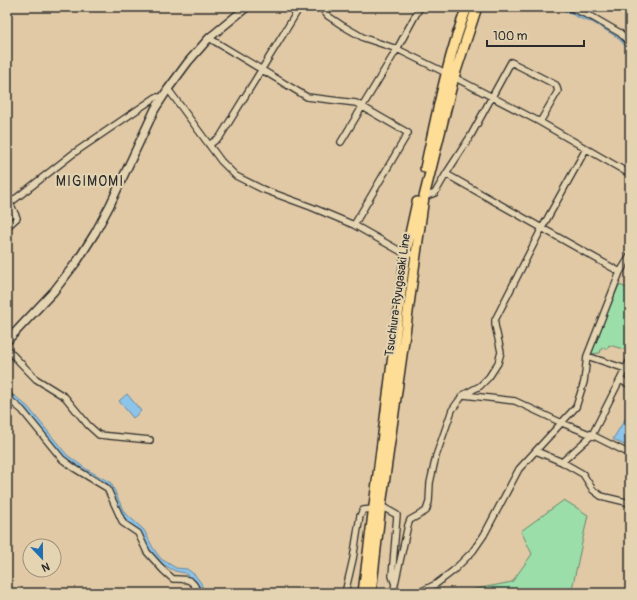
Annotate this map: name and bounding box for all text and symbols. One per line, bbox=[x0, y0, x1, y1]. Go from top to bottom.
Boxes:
scale bar bbox=[487, 22, 584, 48]
text: 100 m bbox=[493, 29, 528, 44]
district label: MIGIMOMI bbox=[56, 173, 124, 190]
street label: Tsuchiura-Ryugasaki Line bbox=[382, 232, 414, 358]
north arrow bbox=[22, 538, 62, 578]
text: N bbox=[39, 559, 51, 574]

